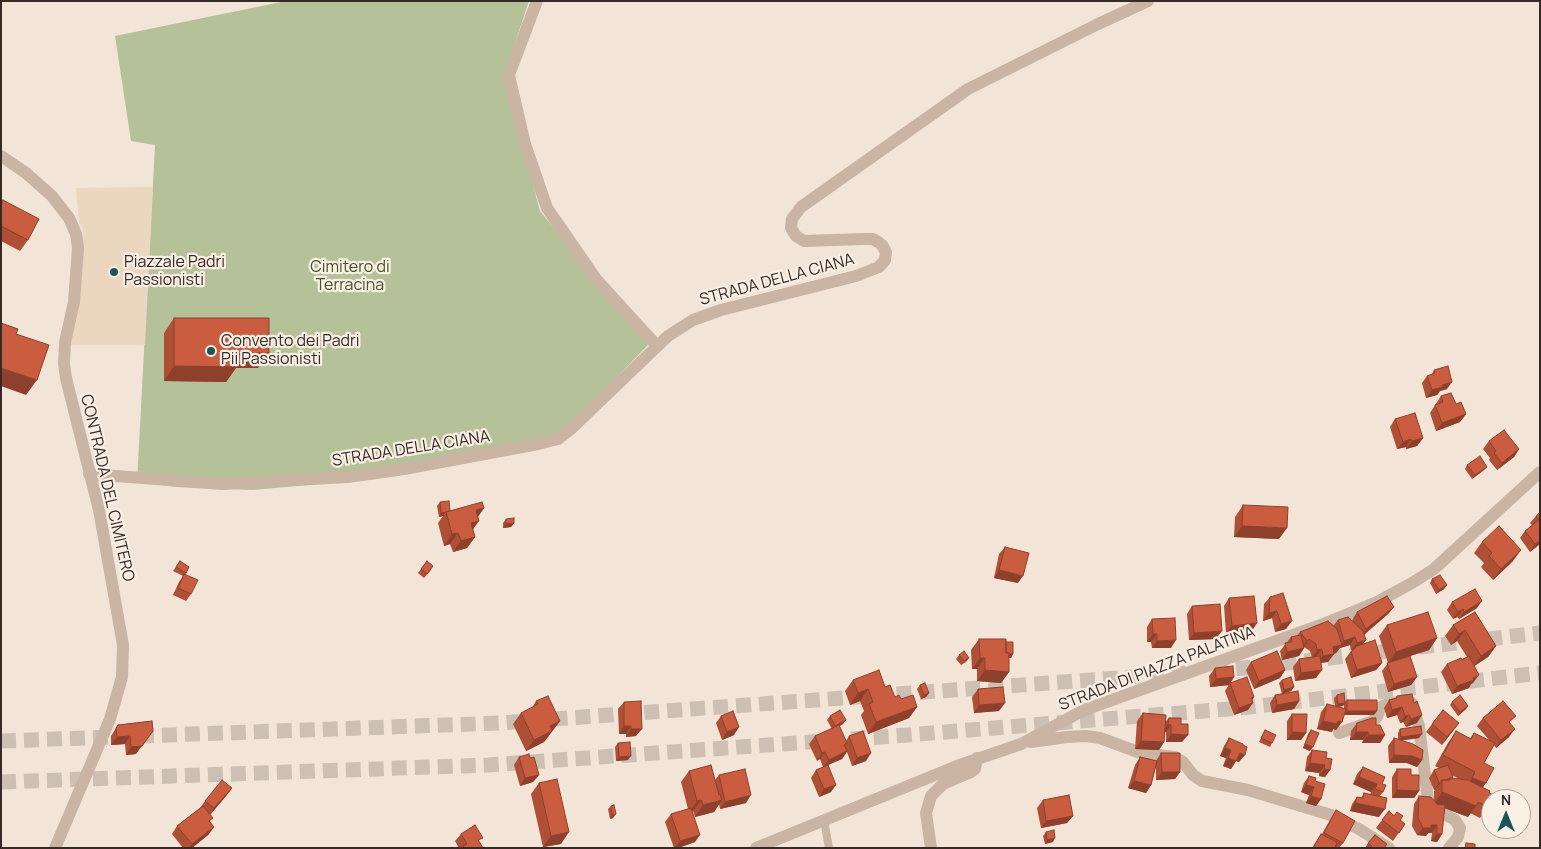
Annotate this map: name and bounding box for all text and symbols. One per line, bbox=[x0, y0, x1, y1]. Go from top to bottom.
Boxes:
street label: STRADA DELLA CIANA bbox=[698, 250, 856, 310]
place label: Piazzale Padri Passionisti bbox=[124, 253, 225, 291]
park label: Cimitero di Terracina bbox=[310, 258, 390, 296]
marker: Piazzale Padri Passionisti bbox=[108, 266, 120, 278]
place label: Convento dei Padri Pii Passionisti bbox=[221, 332, 360, 370]
marker: Convento dei Padri Pii Passionisti bbox=[205, 345, 217, 357]
street label: CONTRADA DEL CIMITERO bbox=[76, 393, 138, 583]
street label: STRADA DELLA CIANA bbox=[331, 427, 491, 471]
street label: STRADA DI PIAZZA PALATINA bbox=[1056, 623, 1258, 715]
north arrow bbox=[1481, 789, 1531, 839]
text: N bbox=[1501, 790, 1511, 809]

